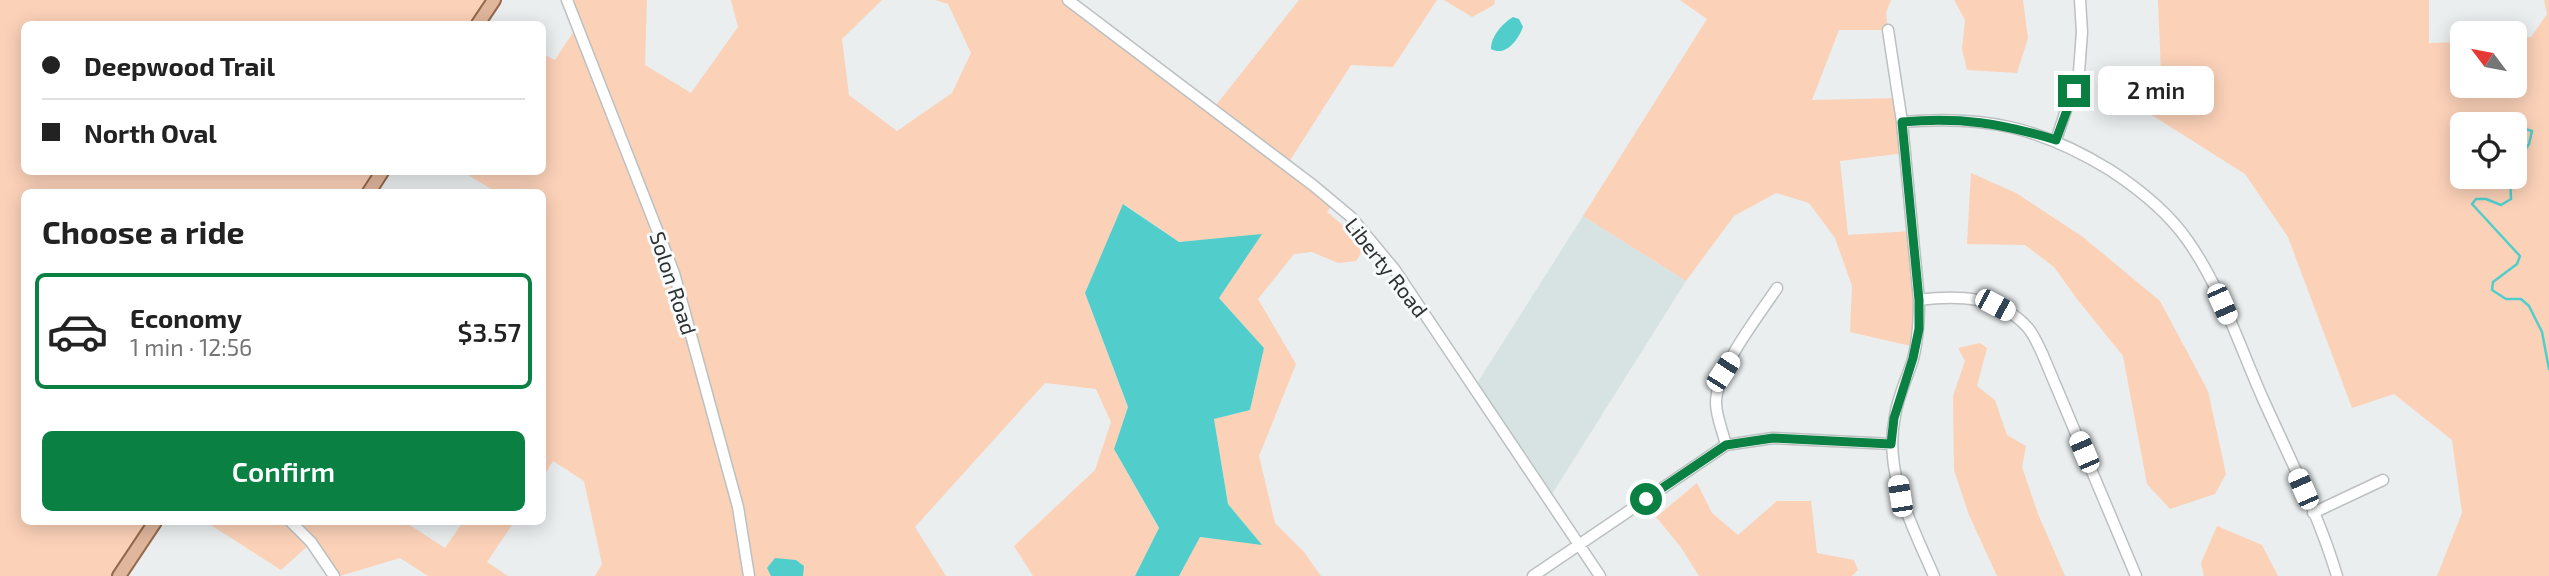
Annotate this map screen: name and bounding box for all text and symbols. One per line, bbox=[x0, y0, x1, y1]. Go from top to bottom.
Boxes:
north arrow bbox=[2450, 21, 2527, 98]
map controls bbox=[2450, 21, 2527, 189]
text: Deepwood Trail bbox=[84, 50, 275, 81]
callout: 2 min bbox=[2098, 66, 2214, 116]
route end bbox=[2058, 75, 2090, 107]
text: 2 min bbox=[2127, 76, 2185, 104]
button: locate bbox=[2450, 112, 2527, 189]
text: North Oval bbox=[84, 117, 217, 148]
text: Choose a ride bbox=[42, 212, 245, 250]
street label: Liberty Road bbox=[1340, 212, 1434, 322]
street label: Solon Road bbox=[646, 228, 702, 338]
car bbox=[2204, 281, 2241, 327]
car bbox=[1972, 286, 2019, 324]
icon: car bbox=[46, 300, 109, 363]
text: Economy bbox=[130, 302, 242, 333]
text: $3.57 bbox=[458, 316, 521, 347]
text: 1 min · 12:56 bbox=[130, 333, 252, 361]
car bbox=[1703, 349, 1744, 395]
car bbox=[2067, 429, 2102, 475]
button: Confirm bbox=[42, 431, 525, 511]
car bbox=[2285, 466, 2322, 512]
car bbox=[1887, 474, 1914, 518]
route start bbox=[1630, 483, 1662, 515]

